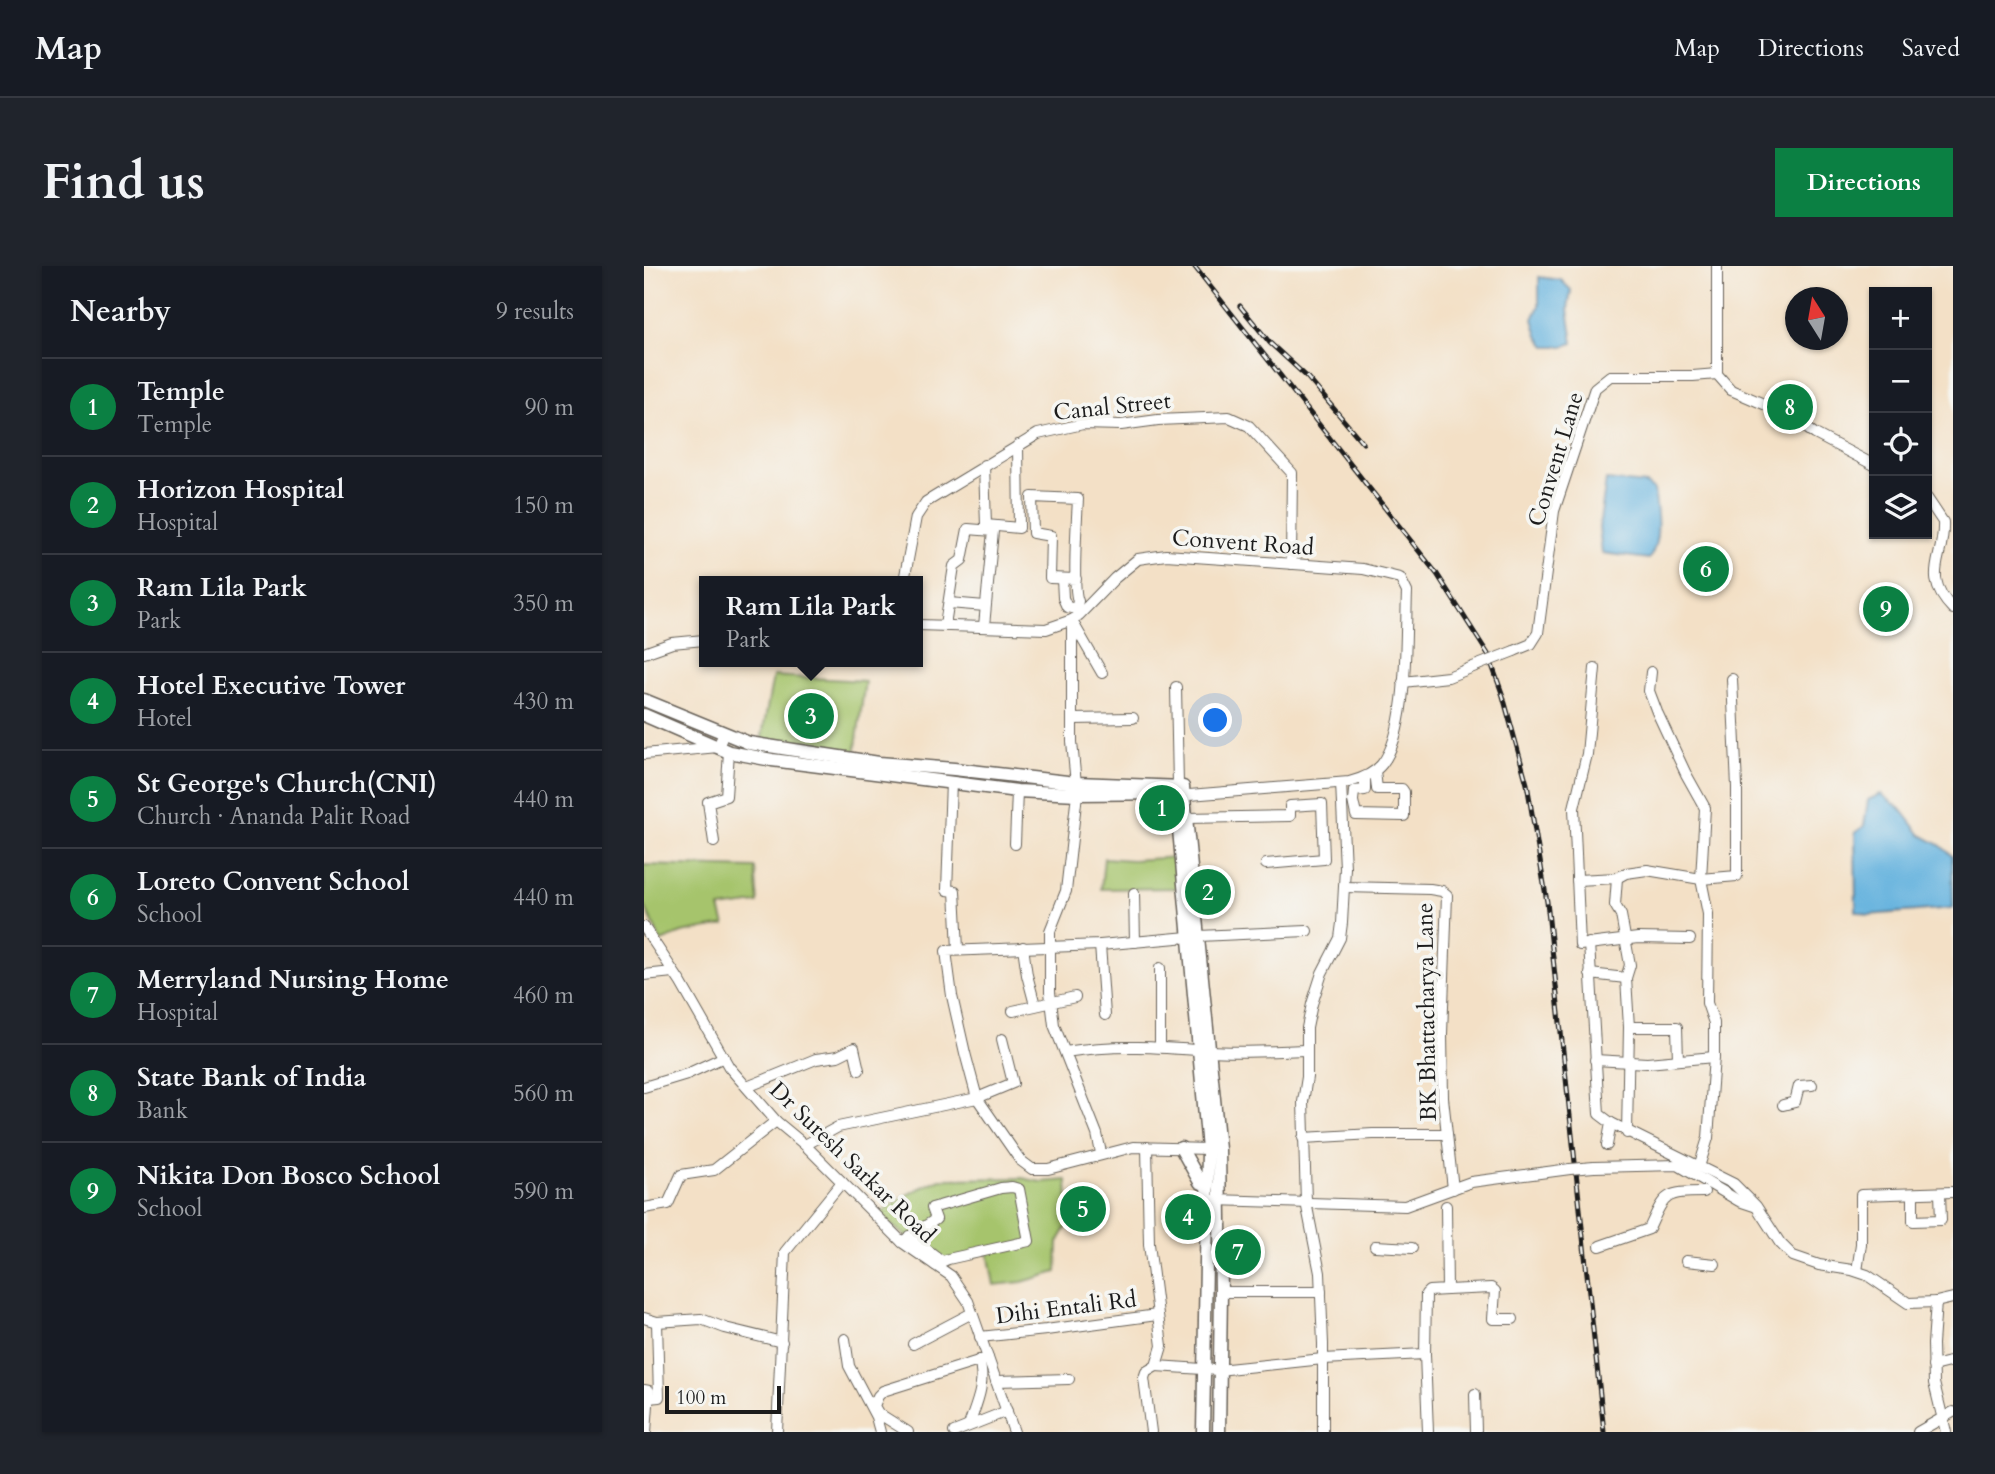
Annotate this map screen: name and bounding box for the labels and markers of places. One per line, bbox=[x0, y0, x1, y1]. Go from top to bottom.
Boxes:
pin: 8 bbox=[1767, 381, 1813, 433]
pin: 6 bbox=[1683, 543, 1729, 595]
pin: 9 bbox=[1863, 583, 1909, 635]
pin: 3 bbox=[788, 690, 834, 742]
pin: 1 bbox=[1139, 782, 1185, 834]
pin: 2 bbox=[1185, 866, 1231, 918]
pin: 5 bbox=[1060, 1183, 1106, 1235]
pin: 4 bbox=[1165, 1191, 1211, 1243]
pin: 7 bbox=[1215, 1226, 1261, 1278]

